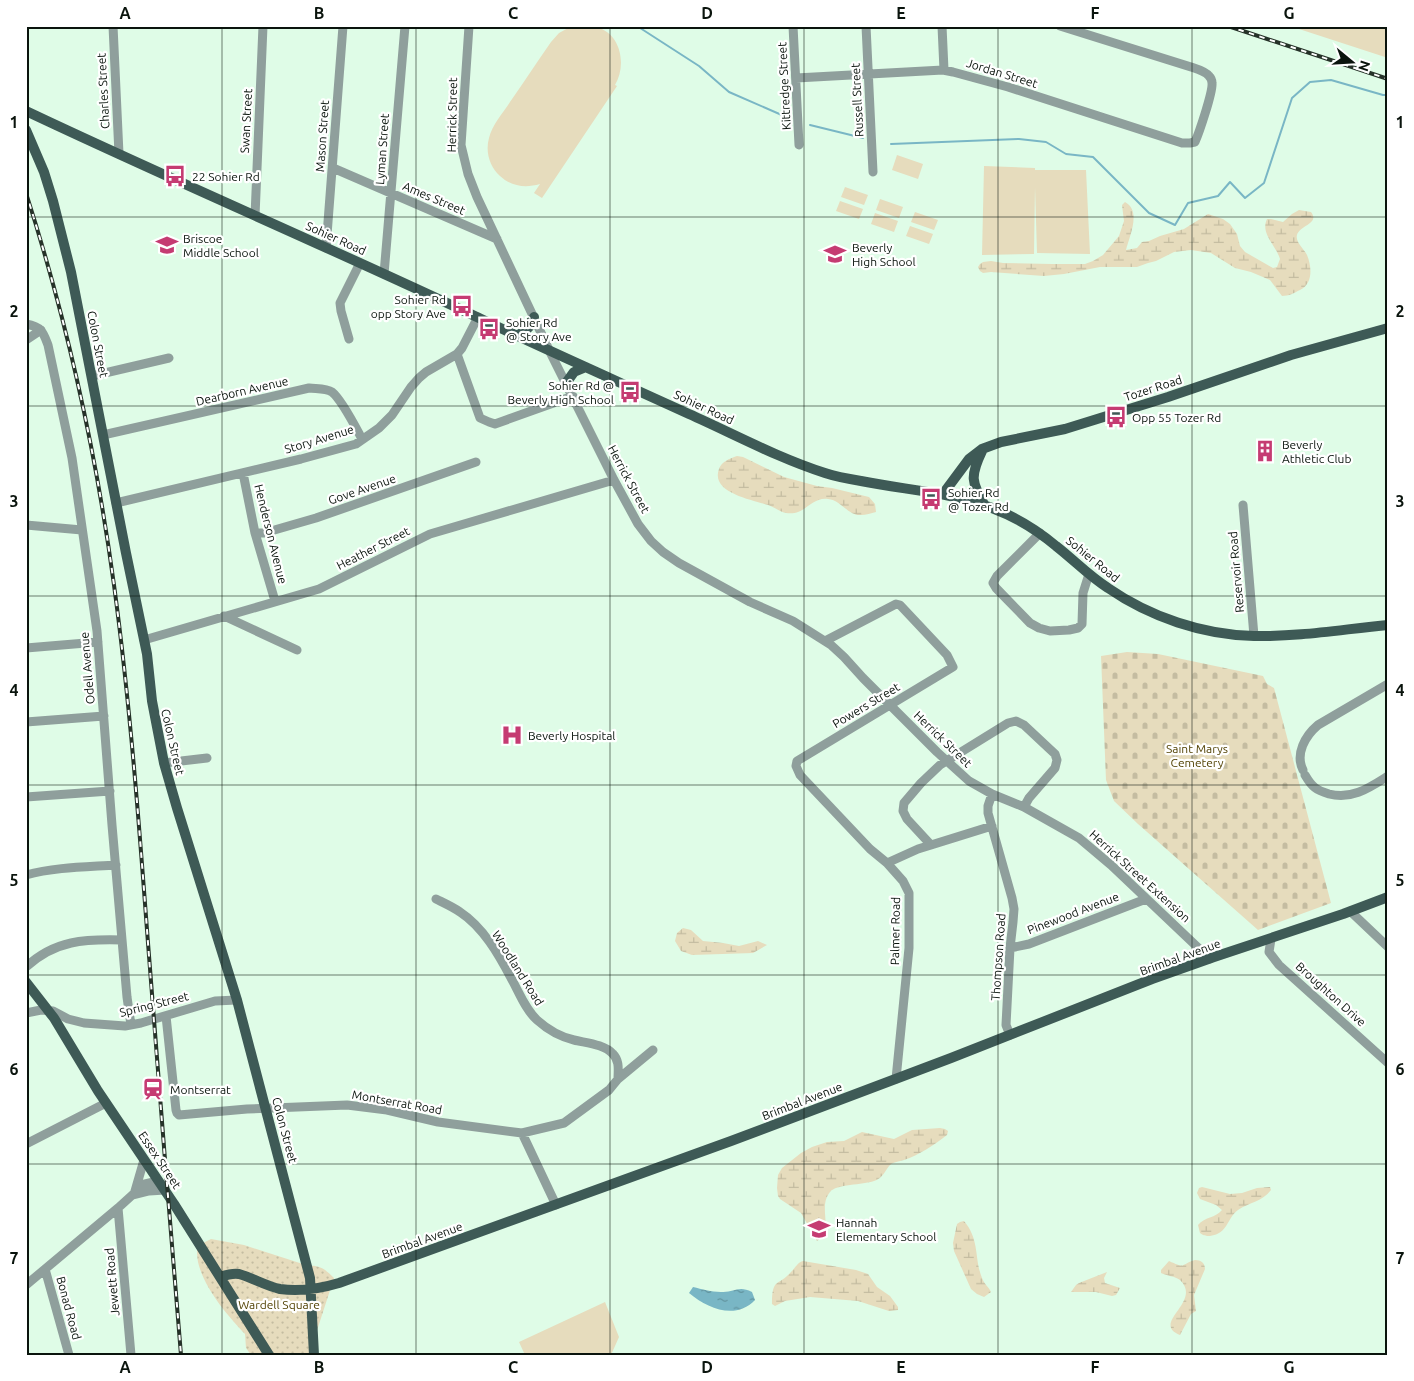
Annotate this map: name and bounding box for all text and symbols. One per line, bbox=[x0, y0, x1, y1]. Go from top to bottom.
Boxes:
text: A bbox=[119, 4, 131, 22]
text: B bbox=[314, 4, 324, 22]
text: C bbox=[508, 4, 518, 22]
text: D bbox=[701, 4, 713, 22]
text: E bbox=[896, 4, 906, 22]
text: F bbox=[1091, 4, 1100, 22]
text: G bbox=[1283, 4, 1295, 22]
north arrow bbox=[1326, 38, 1376, 88]
street label: Kittredge Street bbox=[775, 42, 793, 130]
street label: Charles Street bbox=[95, 52, 111, 129]
street label: Jordan Street bbox=[965, 56, 1039, 90]
text: N bbox=[1355, 59, 1374, 73]
street label: Russell Street bbox=[849, 62, 865, 137]
street label: Herrick Street bbox=[445, 77, 459, 153]
street label: Swan Street bbox=[238, 88, 254, 154]
street label: Mason Street bbox=[313, 99, 331, 172]
text: 1 bbox=[9, 113, 19, 131]
street label: Lyman Street bbox=[373, 113, 391, 185]
text: 1 bbox=[1395, 113, 1405, 131]
bus stop icon: 22 Sohier Rd bbox=[162, 163, 188, 189]
place label: 22 Sohier Rd bbox=[192, 170, 260, 183]
street label: Ames Street bbox=[401, 179, 467, 217]
street label: Sohier Road bbox=[304, 219, 368, 257]
school or university icon: Briscoe Middle School bbox=[154, 232, 180, 258]
place label: Briscoe Middle School bbox=[183, 232, 259, 259]
school or university icon: Beverly High School bbox=[822, 241, 848, 267]
place label: Beverly High School bbox=[852, 241, 916, 268]
place label: Sohier Rd opp Story Ave bbox=[371, 293, 446, 320]
bus stop icon: Sohier Rd opp Story Ave bbox=[449, 293, 475, 319]
text: 2 bbox=[9, 302, 19, 320]
text: 2 bbox=[1395, 302, 1405, 320]
street label: Colon Street bbox=[85, 310, 111, 379]
bus stop icon: Sohier Rd @ Story Ave bbox=[476, 316, 502, 342]
place label: Sohier Rd @ Story Ave bbox=[506, 316, 572, 343]
street label: Tozer Road bbox=[1122, 373, 1184, 403]
street label: Dearborn Avenue bbox=[195, 374, 289, 408]
place label: Sohier Rd @ Beverly High School bbox=[507, 379, 614, 406]
bus stop icon: Sohier Rd @ Beverly High School bbox=[617, 379, 643, 405]
street label: Sohier Road bbox=[672, 387, 736, 427]
bus stop icon: Opp 55 Tozer Rd bbox=[1103, 404, 1129, 430]
place label: Opp 55 Tozer Rd bbox=[1132, 411, 1221, 424]
street label: Story Avenue bbox=[283, 422, 355, 456]
building icon: Beverly Athletic Club bbox=[1252, 438, 1278, 464]
place label: Beverly Athletic Club bbox=[1282, 438, 1351, 465]
street label: Herrick Street bbox=[606, 443, 652, 515]
street label: Gove Avenue bbox=[327, 471, 397, 507]
street label: Henderson Avenue bbox=[252, 483, 290, 585]
bus stop icon: Sohier Rd @ Tozer Rd bbox=[918, 486, 944, 512]
place label: Sohier Rd @ Tozer Rd bbox=[948, 486, 1009, 513]
text: 3 bbox=[9, 492, 19, 510]
text: 3 bbox=[1395, 492, 1405, 510]
street label: Heather Street bbox=[334, 524, 412, 572]
street label: Reservoir Road bbox=[1226, 531, 1246, 613]
street label: Sohier Road bbox=[1064, 534, 1122, 584]
street label: Odell Avenue bbox=[77, 631, 97, 705]
street label: Powers Street bbox=[830, 680, 902, 730]
text: 4 bbox=[9, 681, 19, 699]
text: 4 bbox=[1395, 681, 1405, 699]
street label: Colon Street bbox=[159, 708, 187, 777]
street label: Herrick Street bbox=[912, 708, 975, 770]
hospital icon: Beverly Hospital bbox=[499, 722, 525, 748]
place label: Beverly Hospital bbox=[528, 729, 615, 742]
park label: Saint Marys Cemetery bbox=[1166, 742, 1228, 769]
street label: Herrick Street Extension bbox=[1087, 827, 1193, 925]
text: 5 bbox=[9, 871, 19, 889]
text: 5 bbox=[1395, 871, 1405, 889]
street label: Pinewood Avenue bbox=[1025, 890, 1121, 936]
street label: Palmer Road bbox=[888, 897, 902, 965]
street label: Thompson Road bbox=[988, 913, 1008, 1001]
street label: Woodland Road bbox=[490, 928, 546, 1008]
street label: Brimbal Avenue bbox=[1138, 936, 1222, 978]
street label: Broughton Drive bbox=[1293, 959, 1369, 1029]
street label: Spring Street bbox=[118, 989, 190, 1019]
text: 6 bbox=[9, 1060, 19, 1078]
text: 6 bbox=[1395, 1060, 1405, 1078]
station icon: Montserrat bbox=[140, 1076, 166, 1102]
street label: Brimbal Avenue bbox=[760, 1080, 844, 1122]
place label: Montserrat bbox=[170, 1083, 231, 1096]
street label: Montserrat Road bbox=[351, 1088, 443, 1116]
street label: Colon Street bbox=[270, 1096, 300, 1165]
street label: Essex Street bbox=[136, 1129, 184, 1191]
school or university icon: Hannah Elementary School bbox=[806, 1216, 832, 1242]
place label: Hannah Elementary School bbox=[836, 1216, 936, 1243]
street label: Brimbal Avenue bbox=[380, 1219, 464, 1261]
street label: Jewett Road bbox=[103, 1247, 121, 1317]
text: 7 bbox=[9, 1249, 19, 1267]
text: 7 bbox=[1395, 1249, 1405, 1267]
street label: Bonad Road bbox=[54, 1275, 84, 1341]
park label: Wardell Square bbox=[238, 1298, 320, 1311]
text: A bbox=[119, 1358, 131, 1376]
text: B bbox=[314, 1358, 324, 1376]
text: C bbox=[508, 1358, 518, 1376]
text: D bbox=[701, 1358, 713, 1376]
text: E bbox=[896, 1358, 906, 1376]
text: F bbox=[1091, 1358, 1100, 1376]
text: G bbox=[1283, 1358, 1295, 1376]

